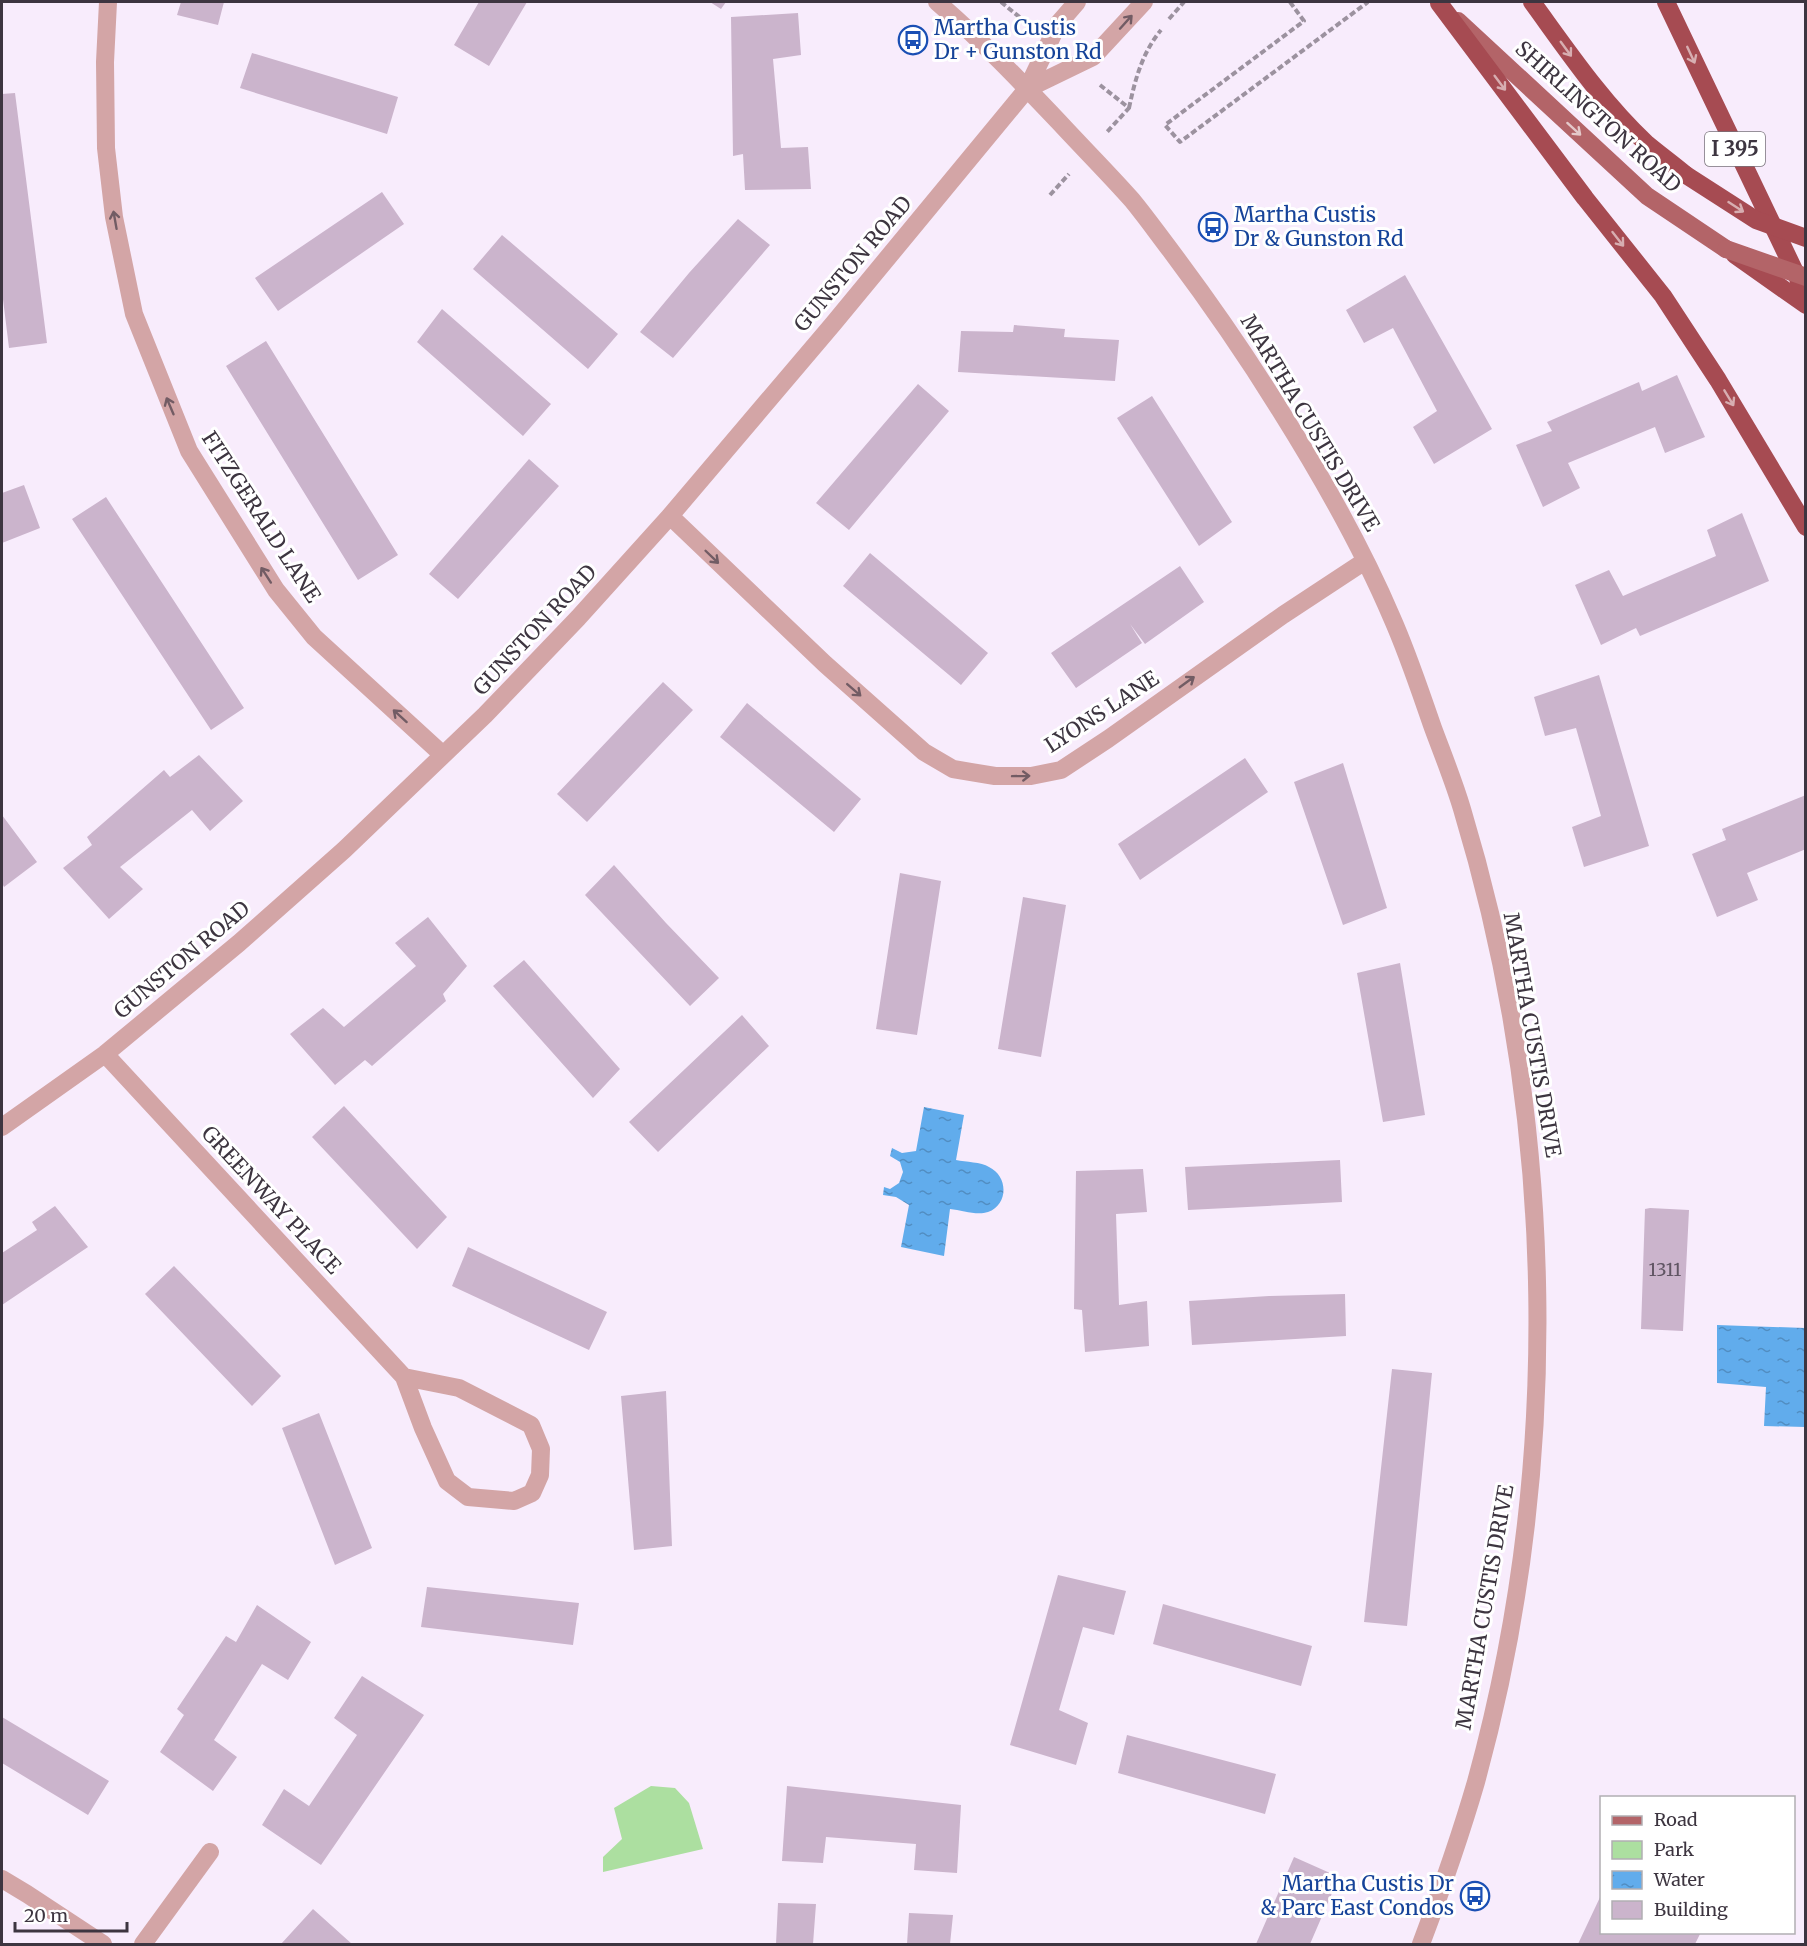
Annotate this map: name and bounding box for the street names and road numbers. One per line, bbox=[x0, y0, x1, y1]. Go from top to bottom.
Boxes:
street label: SHIRLINGTON ROAD bbox=[1510, 35, 1687, 198]
road number: I 395 bbox=[1705, 132, 1765, 166]
street label: GUNSTON ROAD bbox=[788, 190, 918, 337]
street label: MARTHA CUSTIS DRIVE bbox=[1235, 309, 1386, 537]
street label: FITZGERALD LANE bbox=[196, 426, 327, 608]
street label: GUNSTON ROAD bbox=[467, 558, 602, 701]
street label: LYONS LANE bbox=[1040, 664, 1164, 758]
street label: GUNSTON ROAD bbox=[108, 895, 255, 1024]
street label: MARTHA CUSTIS DRIVE bbox=[1498, 910, 1567, 1160]
street label: GREENWAY PLACE bbox=[196, 1120, 347, 1280]
street label: MARTHA CUSTIS DRIVE bbox=[1450, 1482, 1519, 1731]

